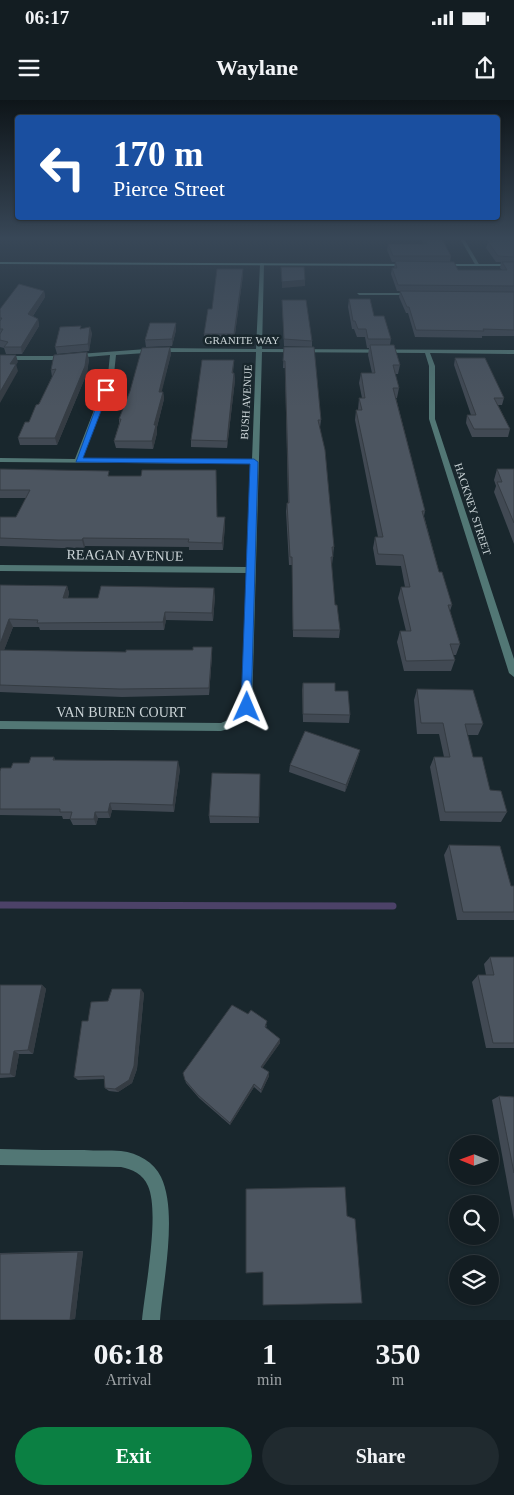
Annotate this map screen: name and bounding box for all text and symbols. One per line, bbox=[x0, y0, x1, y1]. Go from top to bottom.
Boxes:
text: 06:17 bbox=[25, 7, 69, 28]
icon: menu bbox=[15, 54, 43, 82]
icon: share bbox=[471, 54, 499, 82]
text: Waylane bbox=[216, 55, 298, 80]
icon: left bbox=[30, 135, 95, 200]
text: 170 m bbox=[113, 135, 203, 174]
text: Pierce Street bbox=[113, 176, 225, 201]
street label: GRANITE WAY bbox=[205, 334, 279, 346]
street label: BUSH AVENUE bbox=[238, 364, 254, 440]
pin bbox=[85, 369, 127, 411]
icon: arrive bbox=[92, 376, 120, 404]
street label: HACKNEY STREET bbox=[452, 461, 494, 557]
street label: REAGAN AVENUE bbox=[66, 547, 184, 564]
position arrow bbox=[220, 680, 272, 732]
street label: VAN BUREN COURT bbox=[56, 705, 186, 720]
north arrow bbox=[449, 1135, 499, 1185]
map controls bbox=[449, 1135, 499, 1305]
button: search bbox=[449, 1195, 499, 1245]
button: layers bbox=[449, 1255, 499, 1305]
text: 06:18 bbox=[94, 1337, 164, 1370]
text: 1 bbox=[262, 1337, 277, 1370]
text: 350 bbox=[375, 1337, 420, 1370]
text: Arrival bbox=[105, 1371, 152, 1388]
text: min bbox=[257, 1371, 282, 1388]
text: m bbox=[392, 1371, 404, 1388]
button: Exit bbox=[15, 1427, 252, 1485]
button: Share bbox=[262, 1427, 499, 1485]

